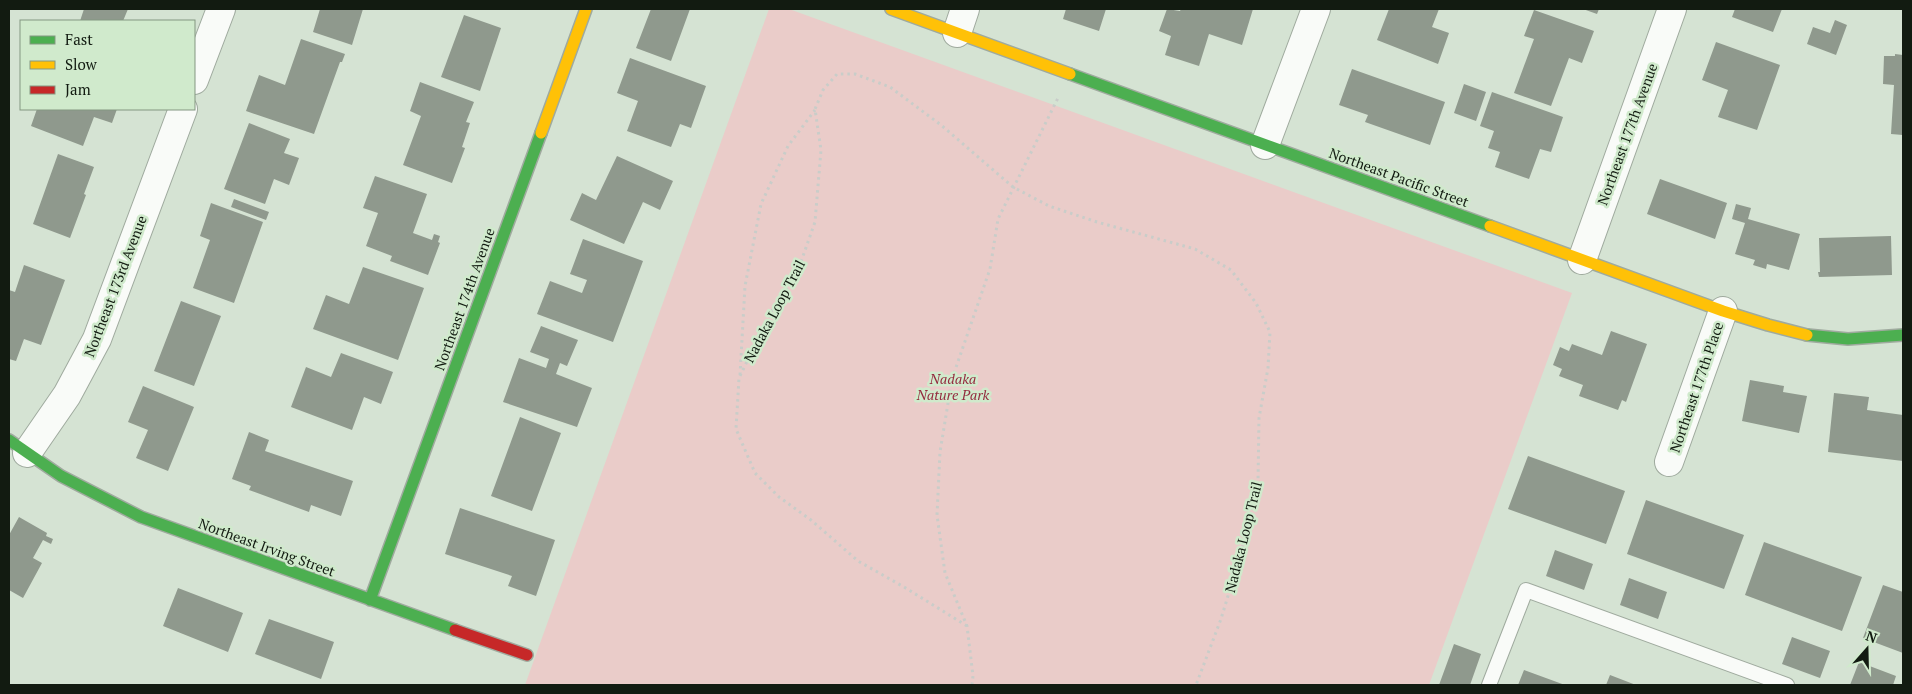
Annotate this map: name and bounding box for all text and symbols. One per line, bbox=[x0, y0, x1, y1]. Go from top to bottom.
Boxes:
legend bbox=[20, 20, 195, 110]
text: Fast bbox=[65, 29, 93, 49]
text: Slow bbox=[65, 54, 98, 74]
street label: Northeast 177th Avenue bbox=[1592, 60, 1662, 208]
text: Jam bbox=[65, 79, 91, 99]
street label: Northeast Pacific Street bbox=[1327, 143, 1472, 211]
street label: Northeast 173rd Avenue bbox=[79, 213, 151, 359]
street label: Northeast 174th Avenue bbox=[429, 225, 499, 373]
street label: Nadaka Loop Trail bbox=[739, 256, 809, 366]
street label: Northeast 177th Place bbox=[1665, 319, 1727, 455]
park label: Nadaka Nature Park bbox=[916, 369, 990, 404]
street label: Nadaka Loop Trail bbox=[1220, 480, 1266, 594]
street label: Northeast Irving Street bbox=[196, 513, 339, 581]
north arrow bbox=[1842, 624, 1892, 674]
text: N bbox=[1863, 626, 1880, 647]

